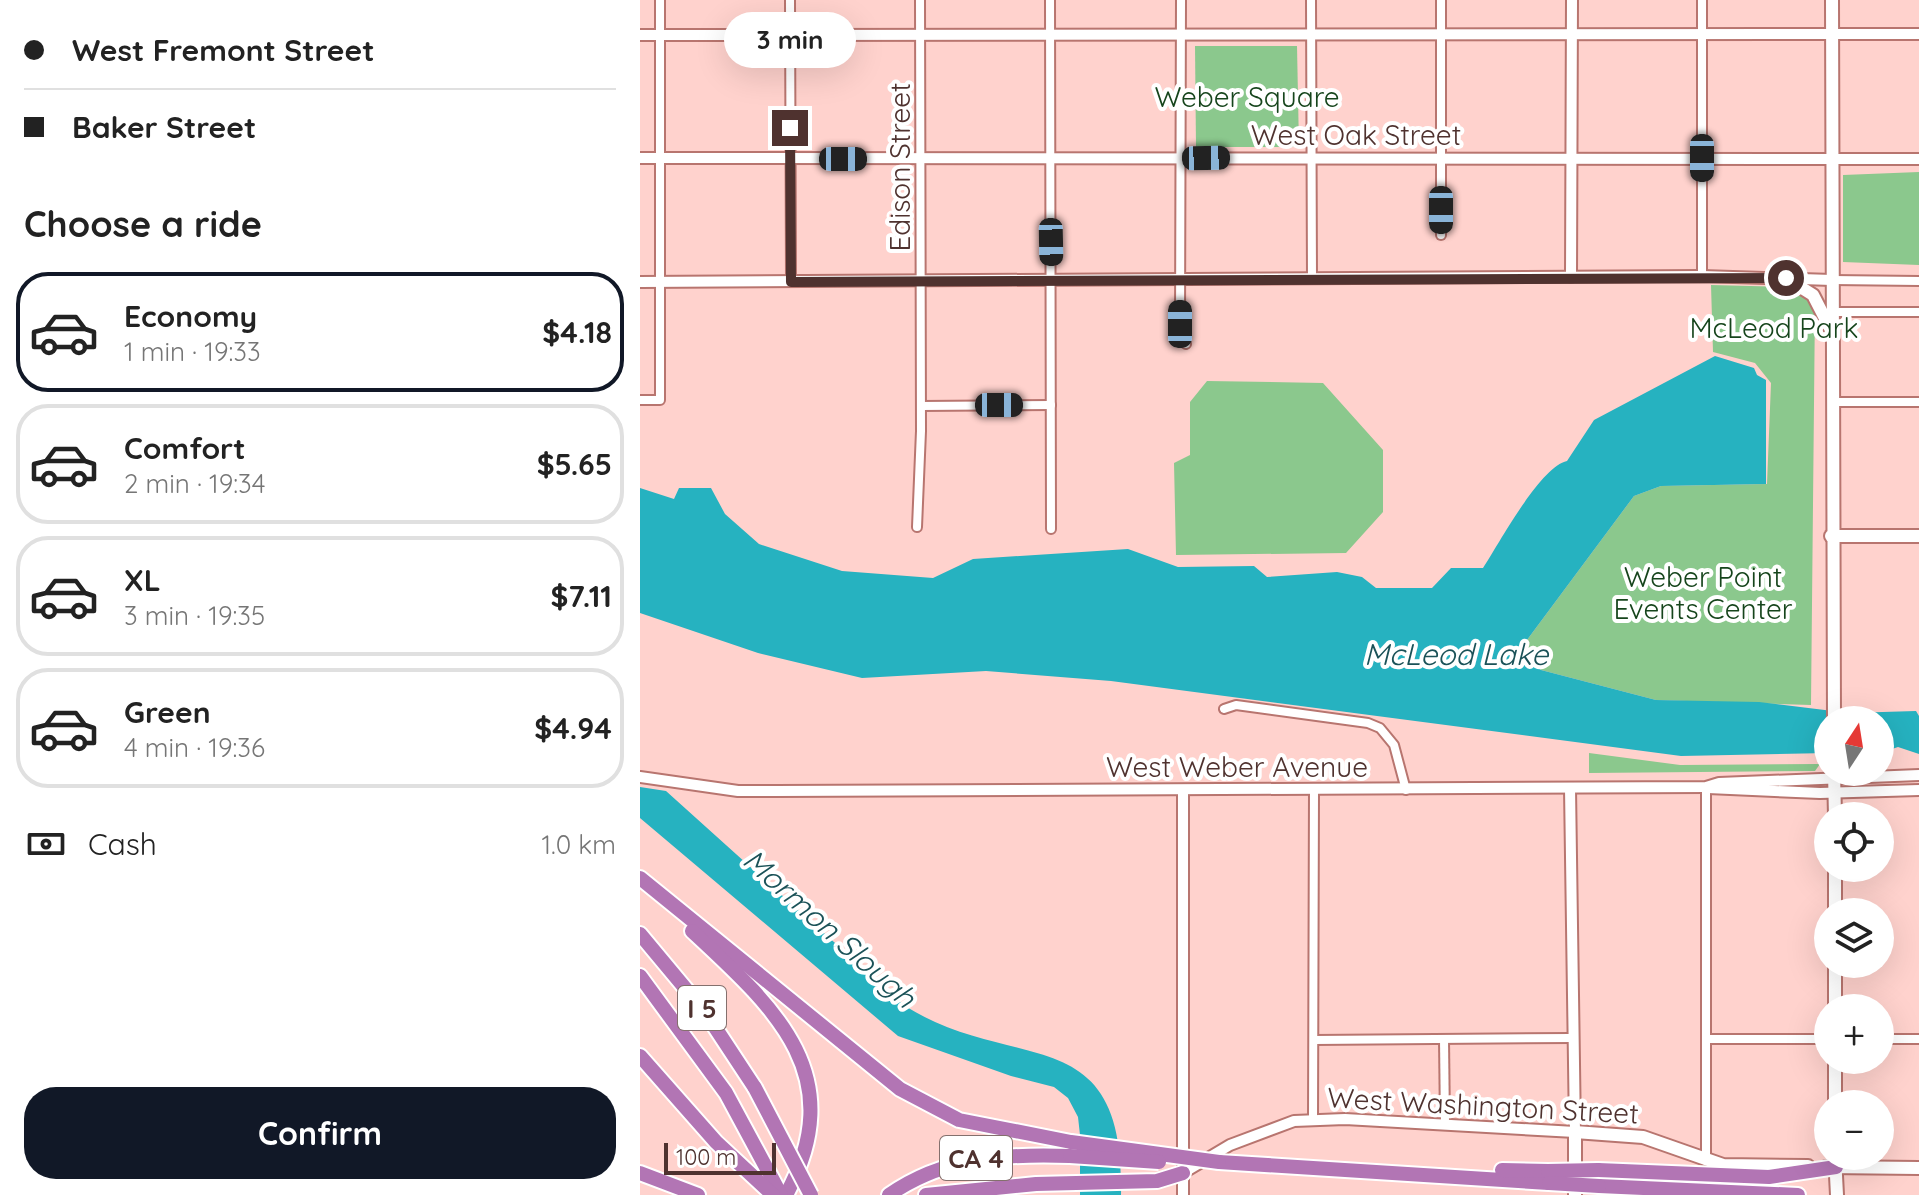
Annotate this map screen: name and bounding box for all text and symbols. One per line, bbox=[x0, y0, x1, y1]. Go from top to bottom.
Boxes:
callout: 3 min bbox=[724, 12, 856, 68]
text: 3 min bbox=[757, 23, 823, 56]
text: West Fremont Street bbox=[72, 31, 374, 69]
park label: Weber Square bbox=[1154, 79, 1340, 114]
street label: Edison Street bbox=[882, 82, 917, 252]
text: Baker Street bbox=[72, 108, 256, 146]
route end bbox=[772, 110, 808, 146]
street label: West Oak Street bbox=[1251, 117, 1461, 152]
car bbox=[1690, 134, 1714, 182]
car bbox=[1182, 146, 1230, 170]
car bbox=[819, 147, 867, 171]
car bbox=[1429, 186, 1453, 234]
text: Choose a ride bbox=[24, 201, 262, 246]
car bbox=[1039, 218, 1063, 266]
route start bbox=[1768, 260, 1804, 296]
icon: car bbox=[28, 296, 100, 368]
text: Economy bbox=[124, 297, 257, 335]
car bbox=[1168, 300, 1192, 348]
park label: McLeod Park bbox=[1689, 310, 1859, 345]
text: $4.18 bbox=[542, 313, 612, 351]
text: 1 min · 19:33 bbox=[124, 335, 261, 368]
car bbox=[975, 393, 1023, 417]
icon: car bbox=[28, 428, 100, 500]
text: Comfort bbox=[124, 429, 245, 467]
text: $5.65 bbox=[537, 445, 612, 483]
text: 2 min · 19:34 bbox=[124, 467, 265, 500]
park label: Weber Point Events Center bbox=[1613, 559, 1793, 626]
icon: car bbox=[28, 560, 100, 632]
text: XL bbox=[124, 561, 161, 599]
text: $7.11 bbox=[550, 577, 612, 615]
text: 3 min · 19:35 bbox=[124, 599, 265, 632]
water label: McLeod Lake bbox=[1364, 635, 1549, 673]
icon: car bbox=[28, 692, 100, 764]
text: Green bbox=[124, 693, 211, 731]
north arrow bbox=[1814, 706, 1894, 786]
map controls bbox=[1814, 706, 1894, 1170]
text: $4.94 bbox=[534, 709, 612, 747]
text: 4 min · 19:36 bbox=[124, 731, 265, 764]
street label: West Weber Avenue bbox=[1106, 749, 1368, 784]
button: locate bbox=[1814, 802, 1894, 882]
icon: cash bbox=[24, 822, 68, 866]
text: Cash bbox=[88, 825, 157, 863]
text: 1.0 km bbox=[541, 828, 616, 861]
water label: Mormon Slough bbox=[736, 840, 925, 1016]
button: layers bbox=[1814, 898, 1894, 978]
road number: I 5 bbox=[678, 986, 726, 1030]
button: + bbox=[1814, 994, 1894, 1074]
street label: West Washington Street bbox=[1326, 1079, 1640, 1131]
button: Confirm bbox=[24, 1087, 616, 1179]
button: − bbox=[1814, 1090, 1894, 1170]
road number: CA 4 bbox=[940, 1136, 1012, 1180]
scale bar bbox=[664, 1139, 776, 1175]
text: 100 m bbox=[676, 1143, 736, 1171]

